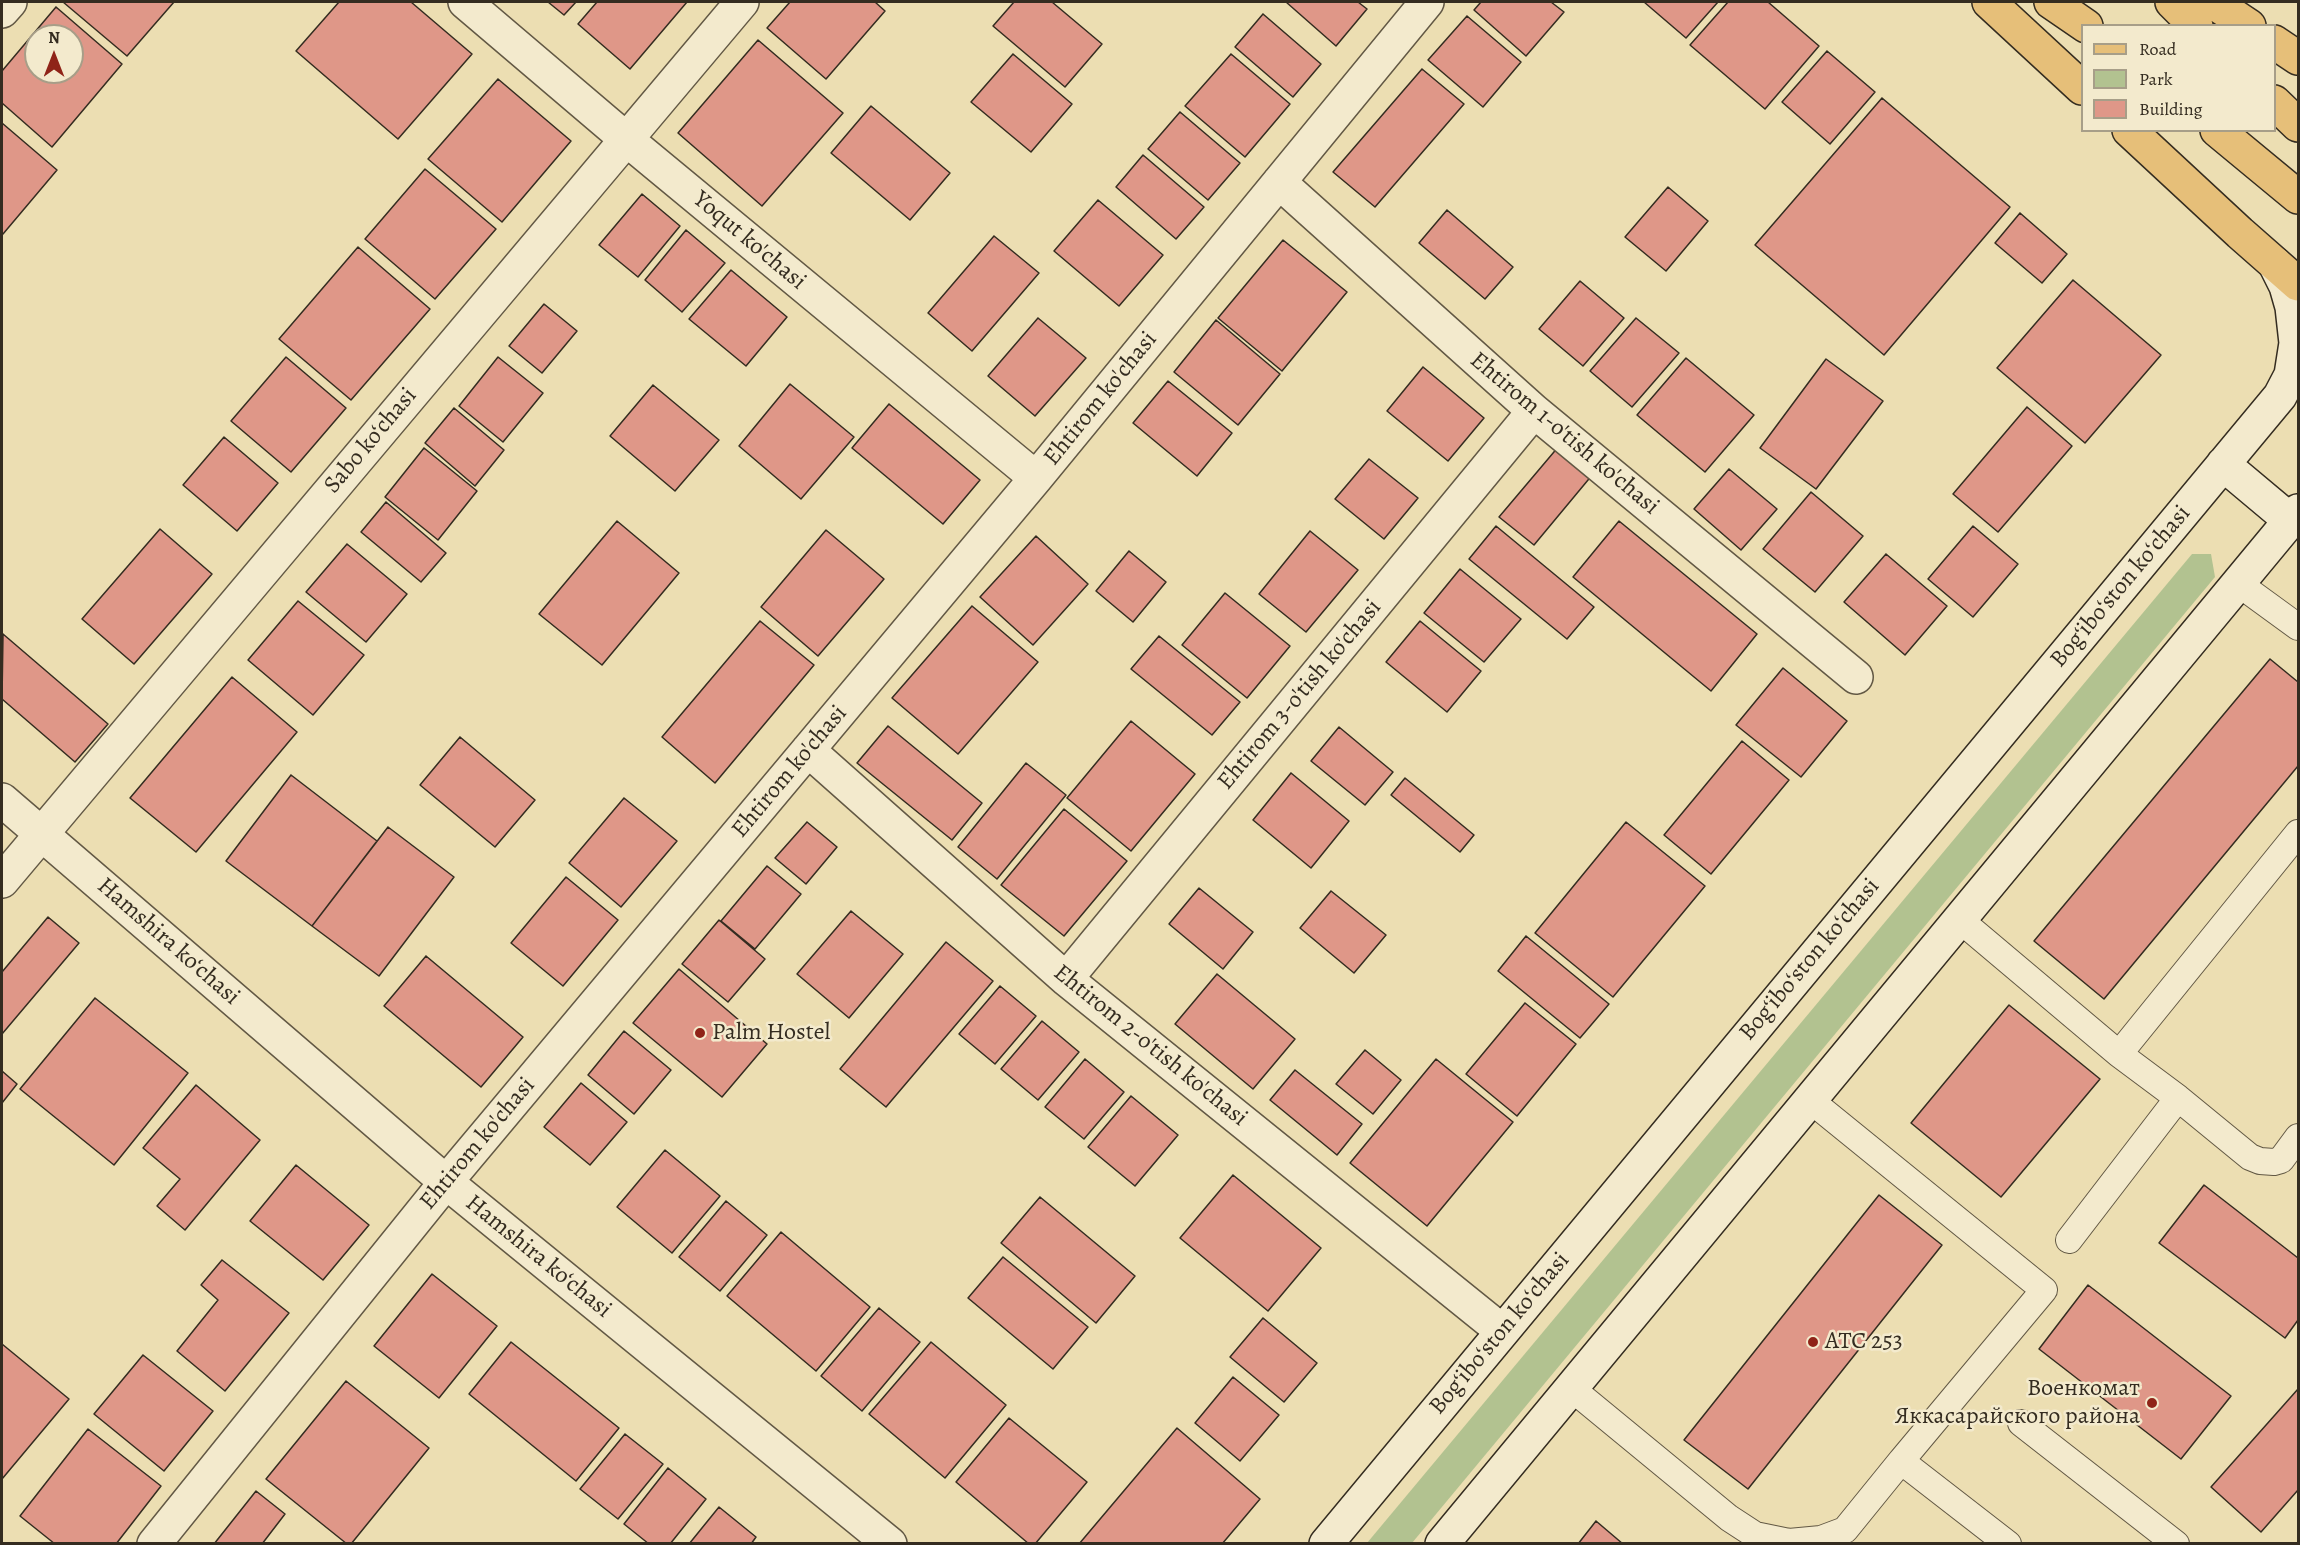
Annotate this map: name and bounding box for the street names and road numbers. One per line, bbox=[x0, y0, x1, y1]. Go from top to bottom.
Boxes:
street label: Yoqut ko'chasi bbox=[687, 185, 811, 297]
street label: Ehtirom ko'chasi bbox=[1038, 326, 1164, 472]
street label: Ehtirom 1-o'tish ko'chasi bbox=[1464, 346, 1664, 522]
street label: Sabo ko‘chasi bbox=[318, 382, 424, 500]
street label: Bogʻiboʻston koʻchasi bbox=[2045, 500, 2197, 674]
street label: Ehtirom 3-o'tish ko'chasi bbox=[1212, 594, 1388, 796]
street label: Ehtirom ko'chasi bbox=[726, 700, 854, 844]
street label: Hamshira ko‘chasi bbox=[91, 872, 245, 1012]
street label: Bogʻiboʻston koʻchasi bbox=[1734, 873, 1886, 1047]
street label: Ehtirom 2-o'tish ko'chasi bbox=[1047, 959, 1253, 1133]
street label: Ehtirom ko'chasi bbox=[414, 1072, 542, 1216]
street label: Hamshira ko‘chasi bbox=[459, 1189, 617, 1325]
street label: Bogʻiboʻston koʻchasi bbox=[1424, 1247, 1576, 1421]

